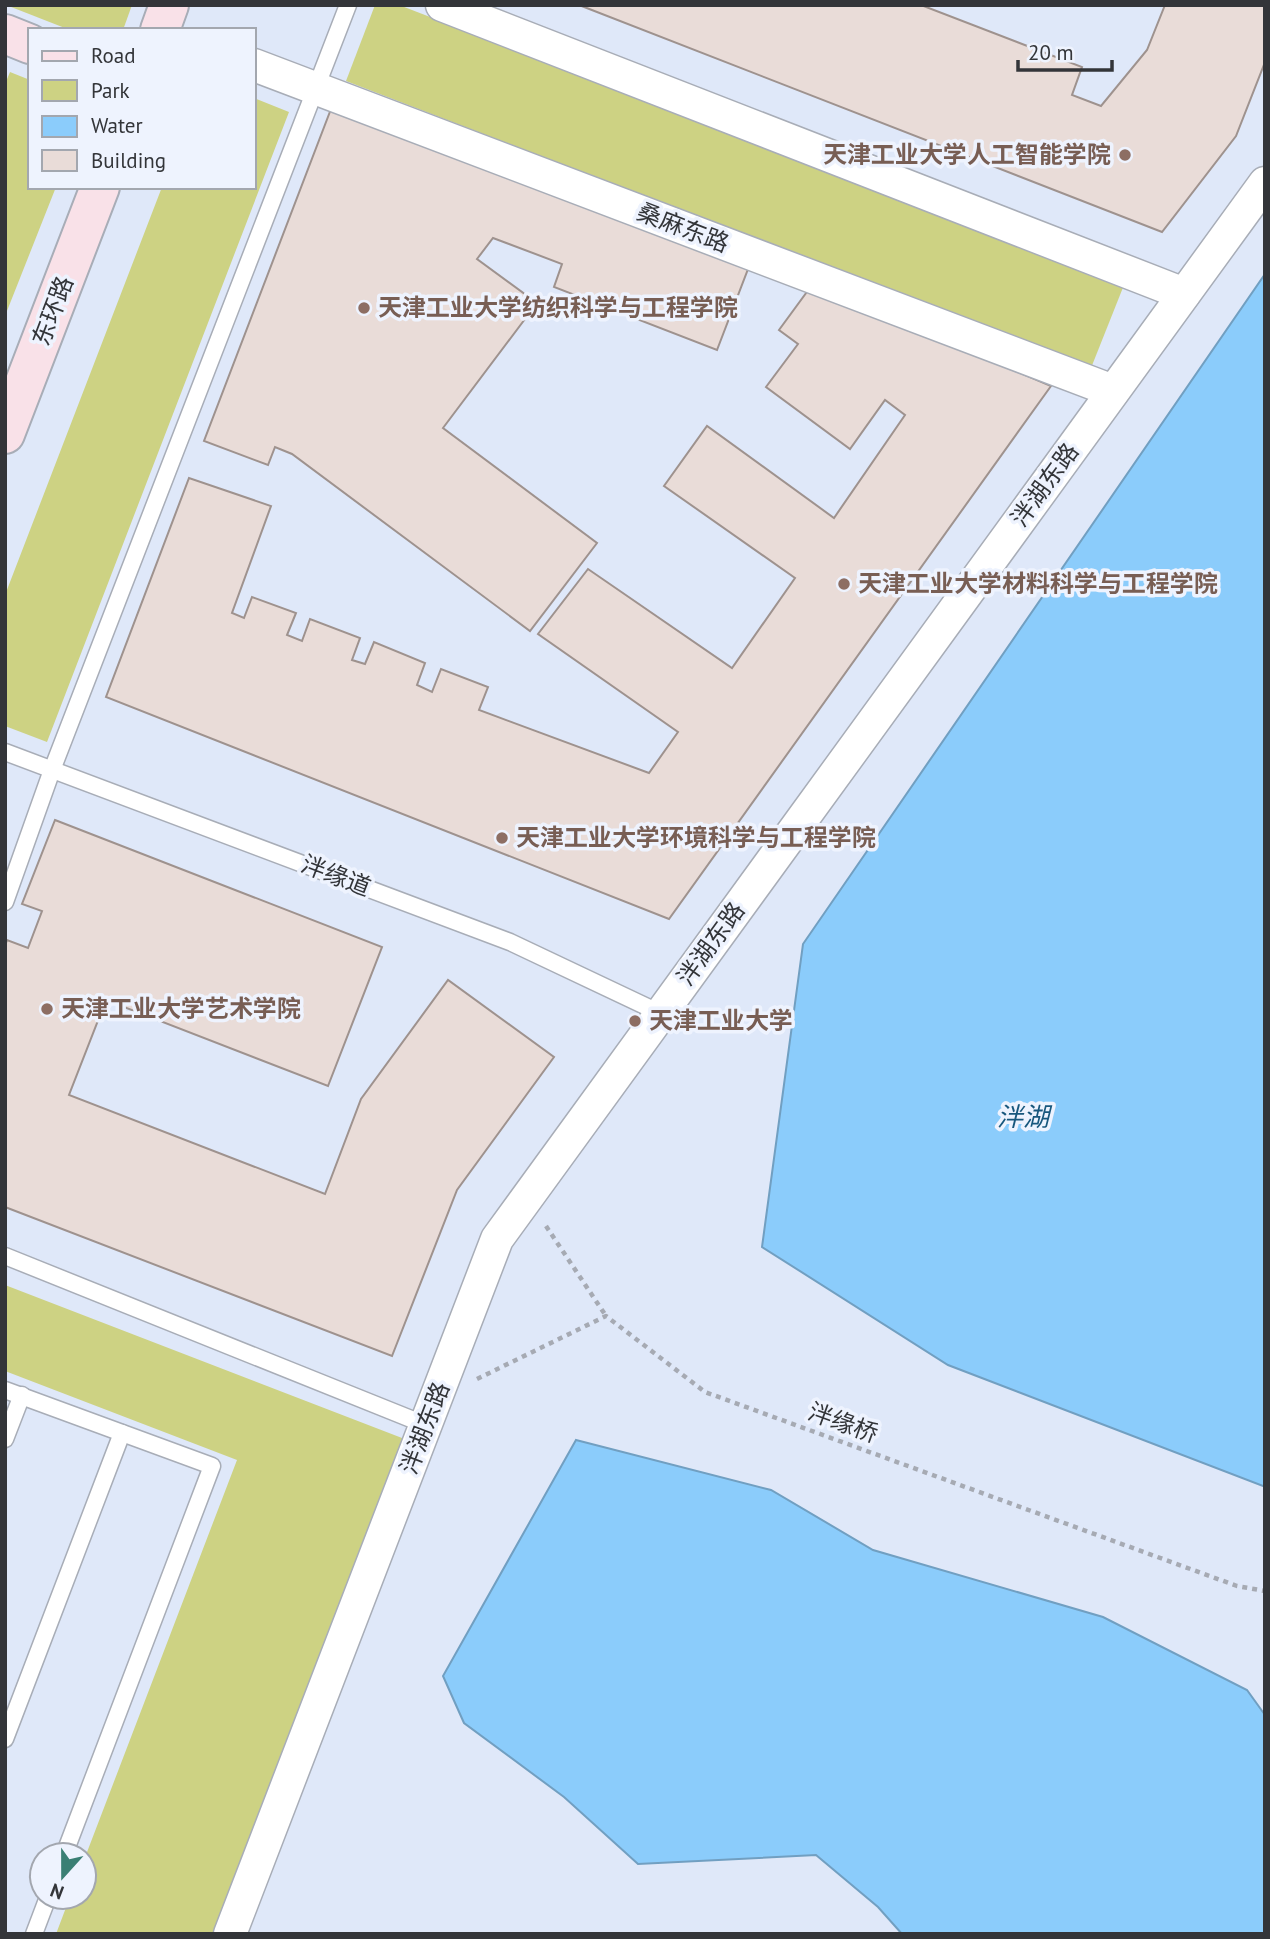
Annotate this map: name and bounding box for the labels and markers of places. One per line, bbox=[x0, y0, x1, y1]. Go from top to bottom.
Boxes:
place label: 天津工业大学人工智能学院 bbox=[823, 139, 1111, 170]
marker: 天津工业大学人工智能学院 bbox=[1117, 147, 1133, 163]
place label: 天津工业大学纺织科学与工程学院 bbox=[378, 292, 738, 323]
marker: 天津工业大学纺织科学与工程学院 bbox=[356, 300, 372, 316]
place label: 天津工业大学材料科学与工程学院 bbox=[858, 568, 1218, 599]
marker: 天津工业大学材料科学与工程学院 bbox=[836, 576, 852, 592]
place label: 天津工业大学环境科学与工程学院 bbox=[516, 822, 876, 853]
marker: 天津工业大学环境科学与工程学院 bbox=[494, 830, 510, 846]
place label: 天津工业大学艺术学院 bbox=[61, 993, 301, 1024]
marker: 天津工业大学艺术学院 bbox=[39, 1001, 55, 1017]
place label: 天津工业大学 bbox=[649, 1005, 793, 1036]
marker: 天津工业大学 bbox=[627, 1013, 643, 1029]

